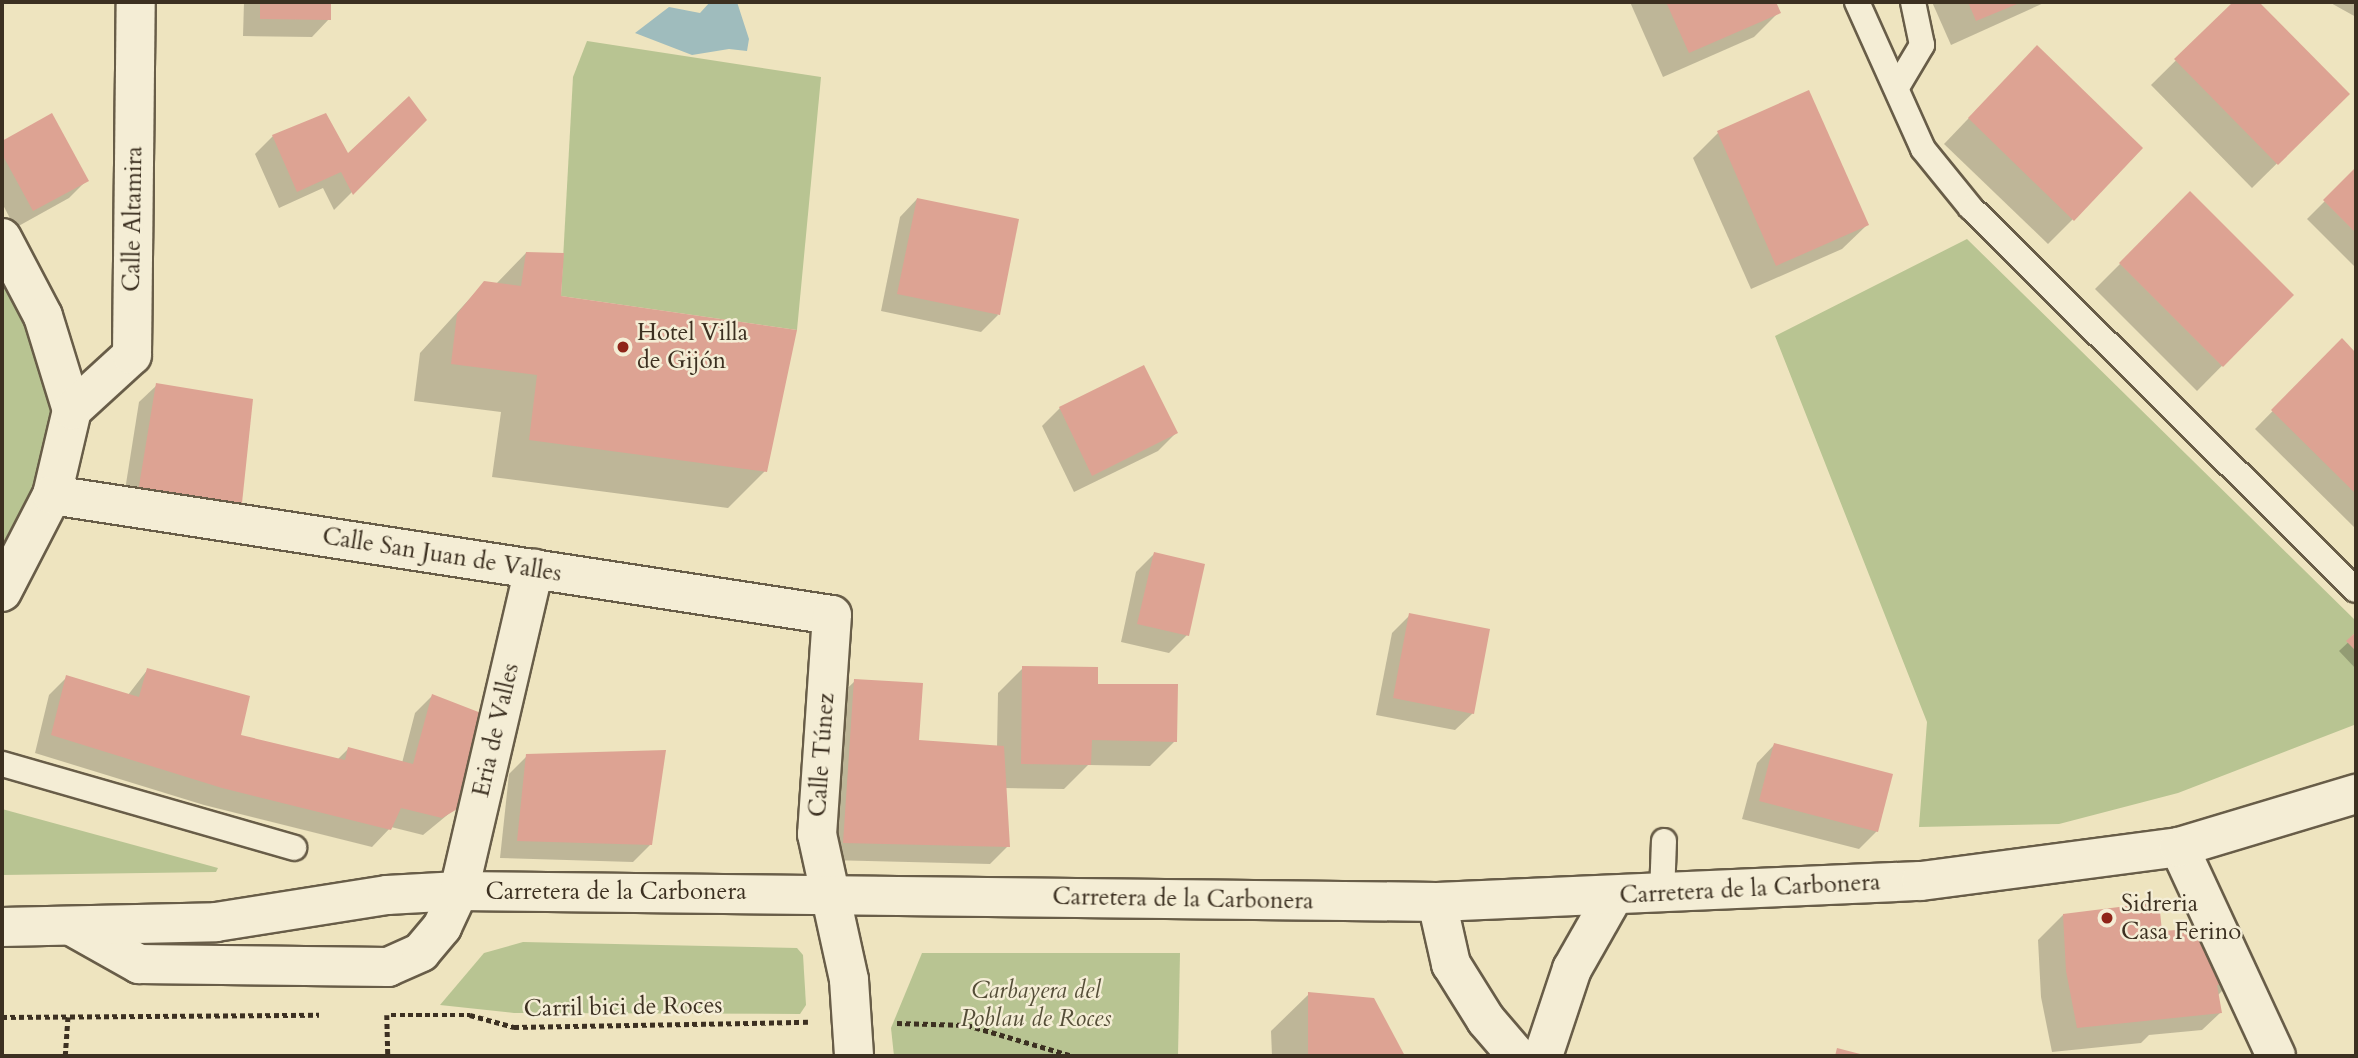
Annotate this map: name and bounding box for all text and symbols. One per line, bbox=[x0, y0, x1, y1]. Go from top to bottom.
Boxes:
street label: Calle Altamira bbox=[117, 146, 149, 292]
place label: Hotel Villa de Gijón bbox=[637, 319, 748, 375]
marker: Hotel Villa de Gijón bbox=[615, 339, 631, 355]
street label: Calle San Juan de Valles bbox=[320, 522, 564, 588]
street label: Eria de Valles bbox=[467, 660, 525, 800]
street label: Calle Túnez bbox=[803, 692, 841, 818]
street label: Carretera de la Carbonera bbox=[1619, 868, 1881, 910]
street label: Carretera de la Carbonera bbox=[485, 878, 747, 906]
street label: Carretera de la Carbonera bbox=[1052, 882, 1314, 916]
place label: Sidreria Casa Ferino bbox=[2121, 890, 2241, 946]
marker: Sidreria Casa Ferino bbox=[2099, 910, 2115, 926]
park label: Carbayera del Poblau de Roces bbox=[961, 977, 1111, 1033]
street label: Carril bici de Roces bbox=[523, 991, 723, 1023]

